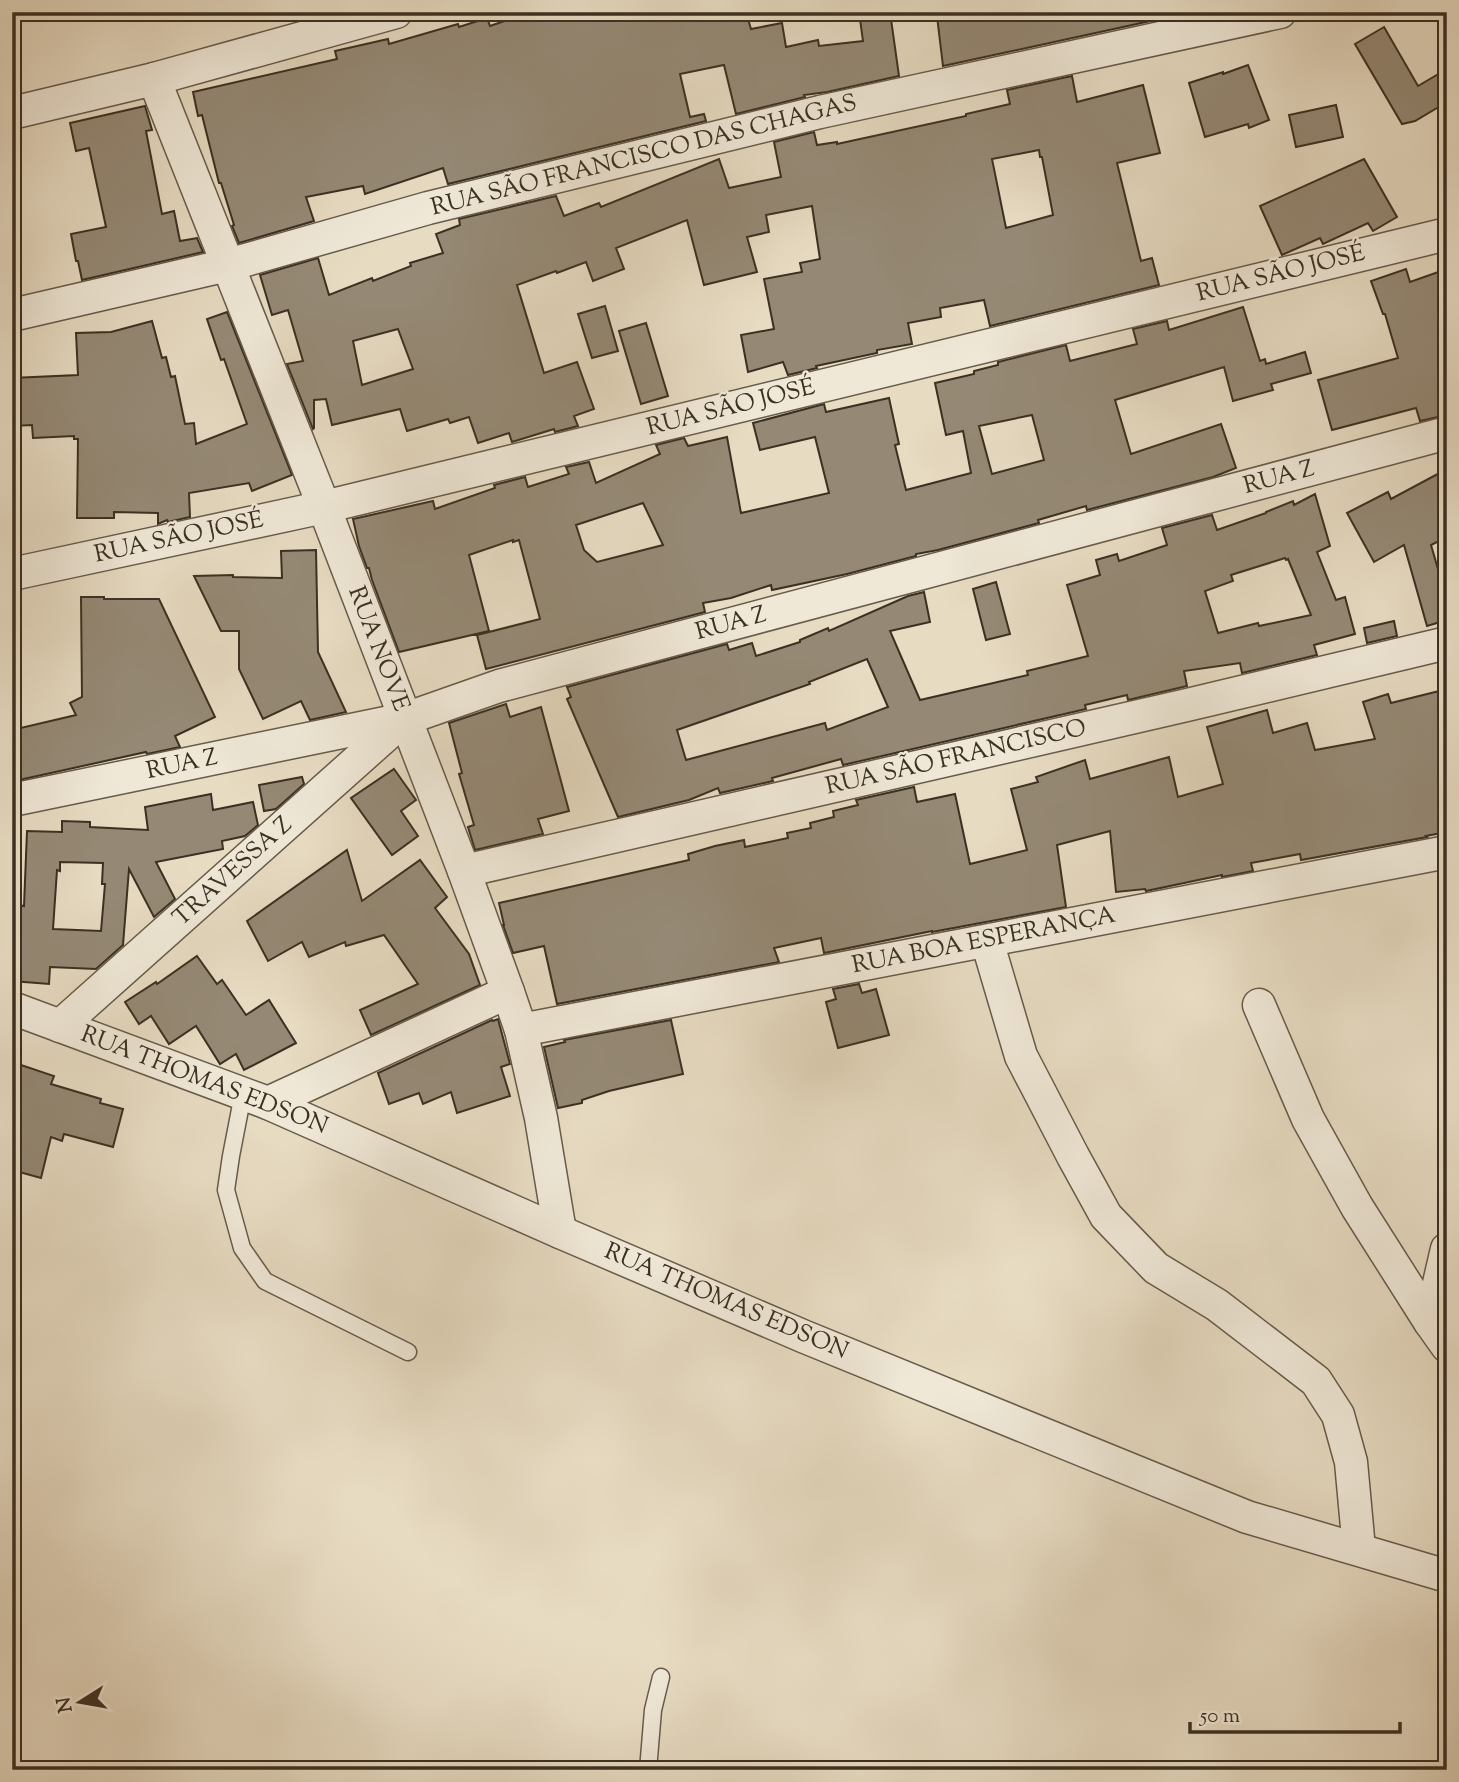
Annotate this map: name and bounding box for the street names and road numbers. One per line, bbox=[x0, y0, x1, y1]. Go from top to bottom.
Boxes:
street label: RUA SÃO FRANCISCO DAS CHAGAS bbox=[427, 87, 861, 225]
street label: RUA SÃO JOSÉ bbox=[1193, 237, 1369, 311]
street label: RUA SÃO JOSÉ bbox=[643, 371, 819, 445]
street label: RUA Z bbox=[1240, 452, 1319, 504]
street label: RUA SÃO JOSÉ bbox=[91, 503, 267, 573]
street label: RUA NOVE bbox=[339, 582, 418, 717]
street label: RUA Z bbox=[692, 598, 771, 650]
street label: RUA SÃO FRANCISCO bbox=[822, 711, 1090, 805]
street label: RUA Z bbox=[143, 741, 221, 789]
street label: TRAVESSA Z bbox=[166, 809, 301, 935]
street label: RUA BOA ESPERANÇA bbox=[849, 899, 1119, 983]
street label: RUA THOMAS EDSON bbox=[75, 1018, 333, 1144]
street label: RUA THOMAS EDSON bbox=[599, 1235, 853, 1369]

